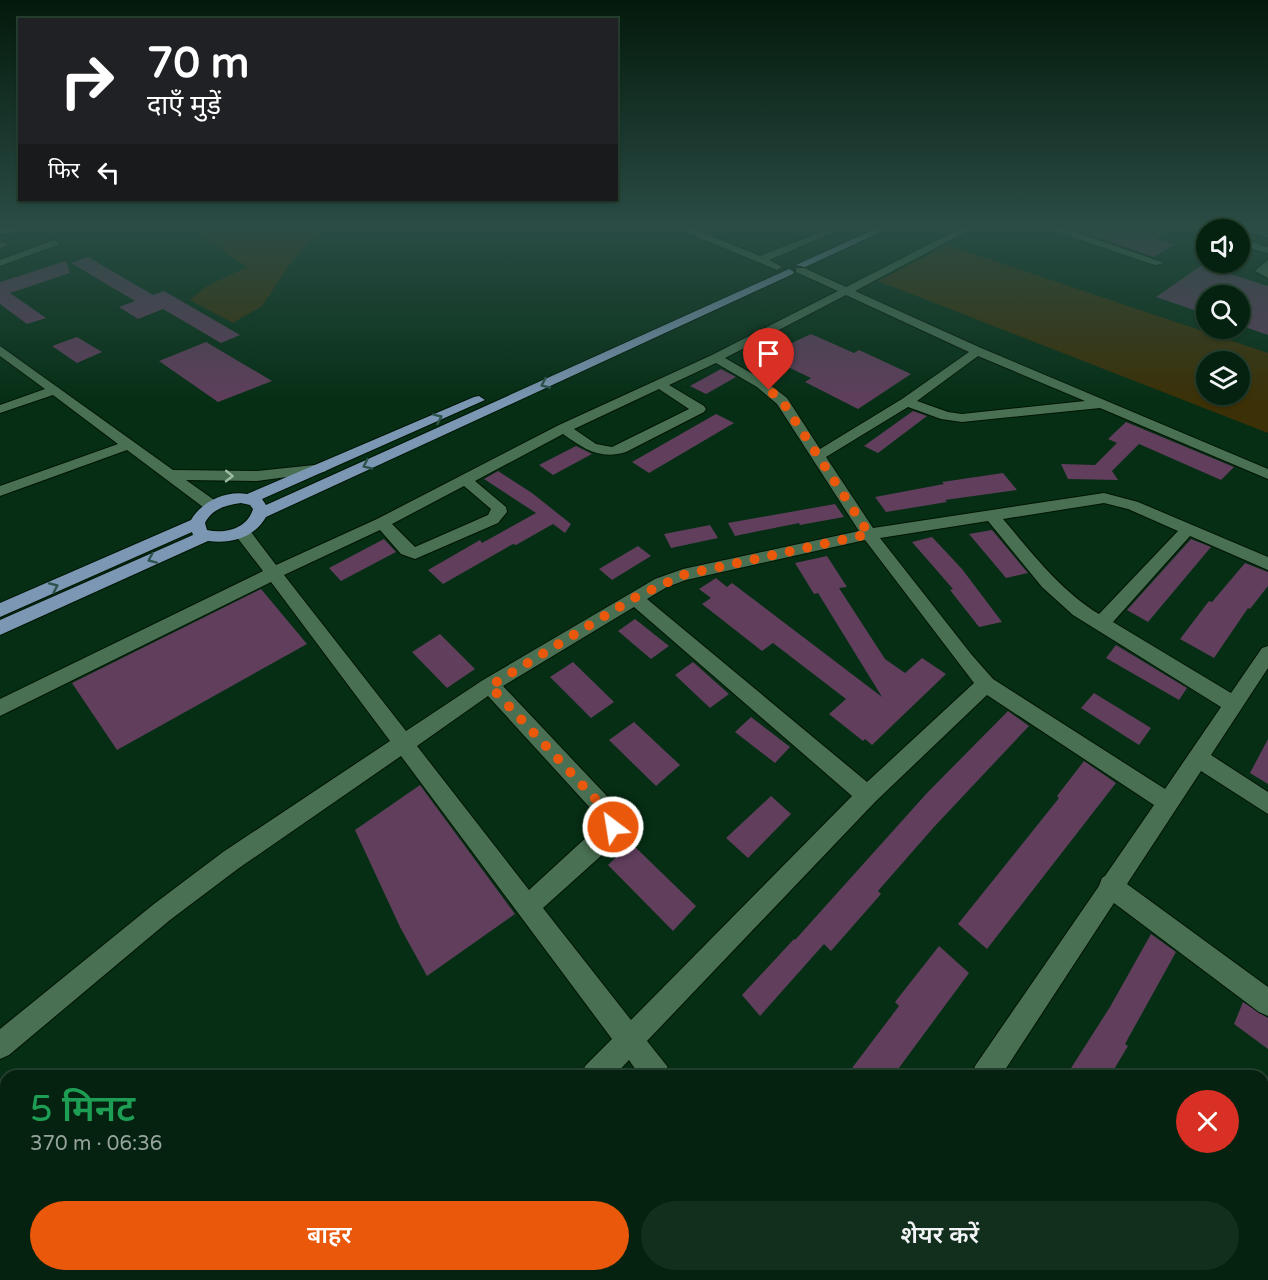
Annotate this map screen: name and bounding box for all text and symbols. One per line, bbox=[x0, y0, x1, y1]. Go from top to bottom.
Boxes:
text: 70 m bbox=[147, 38, 249, 89]
icon: right bbox=[48, 42, 126, 120]
text: दाएँ मुड़ें bbox=[147, 89, 221, 122]
icon: left bbox=[92, 156, 125, 189]
text: फिर bbox=[48, 158, 80, 184]
map controls bbox=[1196, 219, 1250, 405]
button: sound bbox=[1196, 219, 1250, 273]
button: search bbox=[1196, 285, 1250, 339]
pin bbox=[743, 328, 794, 390]
icon: arrive bbox=[752, 337, 785, 370]
button: layers bbox=[1196, 351, 1250, 405]
one-way arrow bbox=[540, 376, 551, 388]
one-way arrow bbox=[432, 414, 443, 426]
one-way arrow bbox=[363, 458, 374, 470]
one-way arrow bbox=[225, 470, 234, 482]
one-way arrow bbox=[148, 552, 159, 564]
one-way arrow bbox=[47, 582, 58, 594]
position arrow bbox=[581, 795, 645, 859]
text: 5 मिनट bbox=[30, 1088, 135, 1131]
button: close bbox=[1176, 1090, 1239, 1153]
text: 370 m · 06:36 bbox=[30, 1132, 162, 1156]
button: बाहर bbox=[30, 1201, 629, 1270]
button: शेयर करें bbox=[641, 1201, 1239, 1270]

